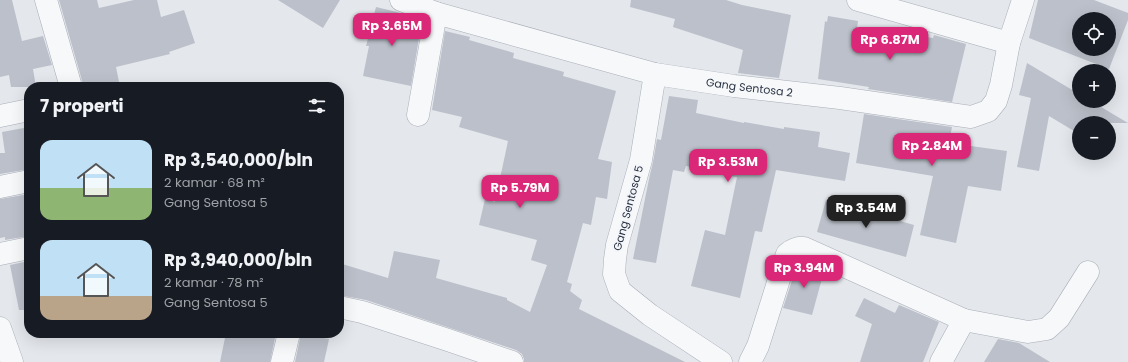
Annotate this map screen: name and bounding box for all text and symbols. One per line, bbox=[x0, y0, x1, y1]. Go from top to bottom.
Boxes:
map controls bbox=[1072, 12, 1116, 160]
button: locate bbox=[1072, 12, 1116, 56]
pin: Rp 3.65M bbox=[351, 13, 433, 47]
text: Rp 3.65M bbox=[362, 16, 422, 35]
pin: Rp 6.87M bbox=[849, 27, 931, 61]
text: Rp 6.87M bbox=[860, 30, 920, 49]
button: + bbox=[1072, 64, 1116, 108]
street label: Gang Sentosa 2 bbox=[705, 74, 794, 101]
text: 7 properti bbox=[40, 94, 124, 118]
icon: filters bbox=[306, 95, 328, 117]
button: − bbox=[1072, 116, 1116, 160]
pin: Rp 2.84M bbox=[891, 133, 973, 167]
text: Rp 2.84M bbox=[902, 136, 962, 155]
text: Rp 3,540,000/bln bbox=[164, 148, 313, 172]
pin: Rp 3.53M bbox=[687, 149, 769, 183]
text: Rp 3.53M bbox=[698, 152, 758, 171]
icon: home bbox=[72, 156, 120, 204]
street label: Gang Sentosa 5 bbox=[609, 163, 647, 252]
text: 2 kamar · 68 m² bbox=[164, 173, 265, 192]
pin: Rp 5.79M bbox=[479, 175, 561, 209]
text: Rp 5.79M bbox=[490, 178, 550, 197]
text: Gang Sentosa 5 bbox=[164, 193, 268, 212]
pin: Rp 3.54M bbox=[825, 195, 907, 229]
text: Rp 3.54M bbox=[836, 198, 896, 217]
text: Rp 3,940,000/bln bbox=[164, 248, 312, 272]
pin: Rp 3.94M bbox=[763, 255, 845, 289]
icon: home bbox=[72, 256, 120, 304]
text: Rp 3.94M bbox=[774, 258, 834, 277]
text: 2 kamar · 78 m² bbox=[164, 273, 264, 292]
text: Gang Sentosa 5 bbox=[164, 293, 268, 312]

